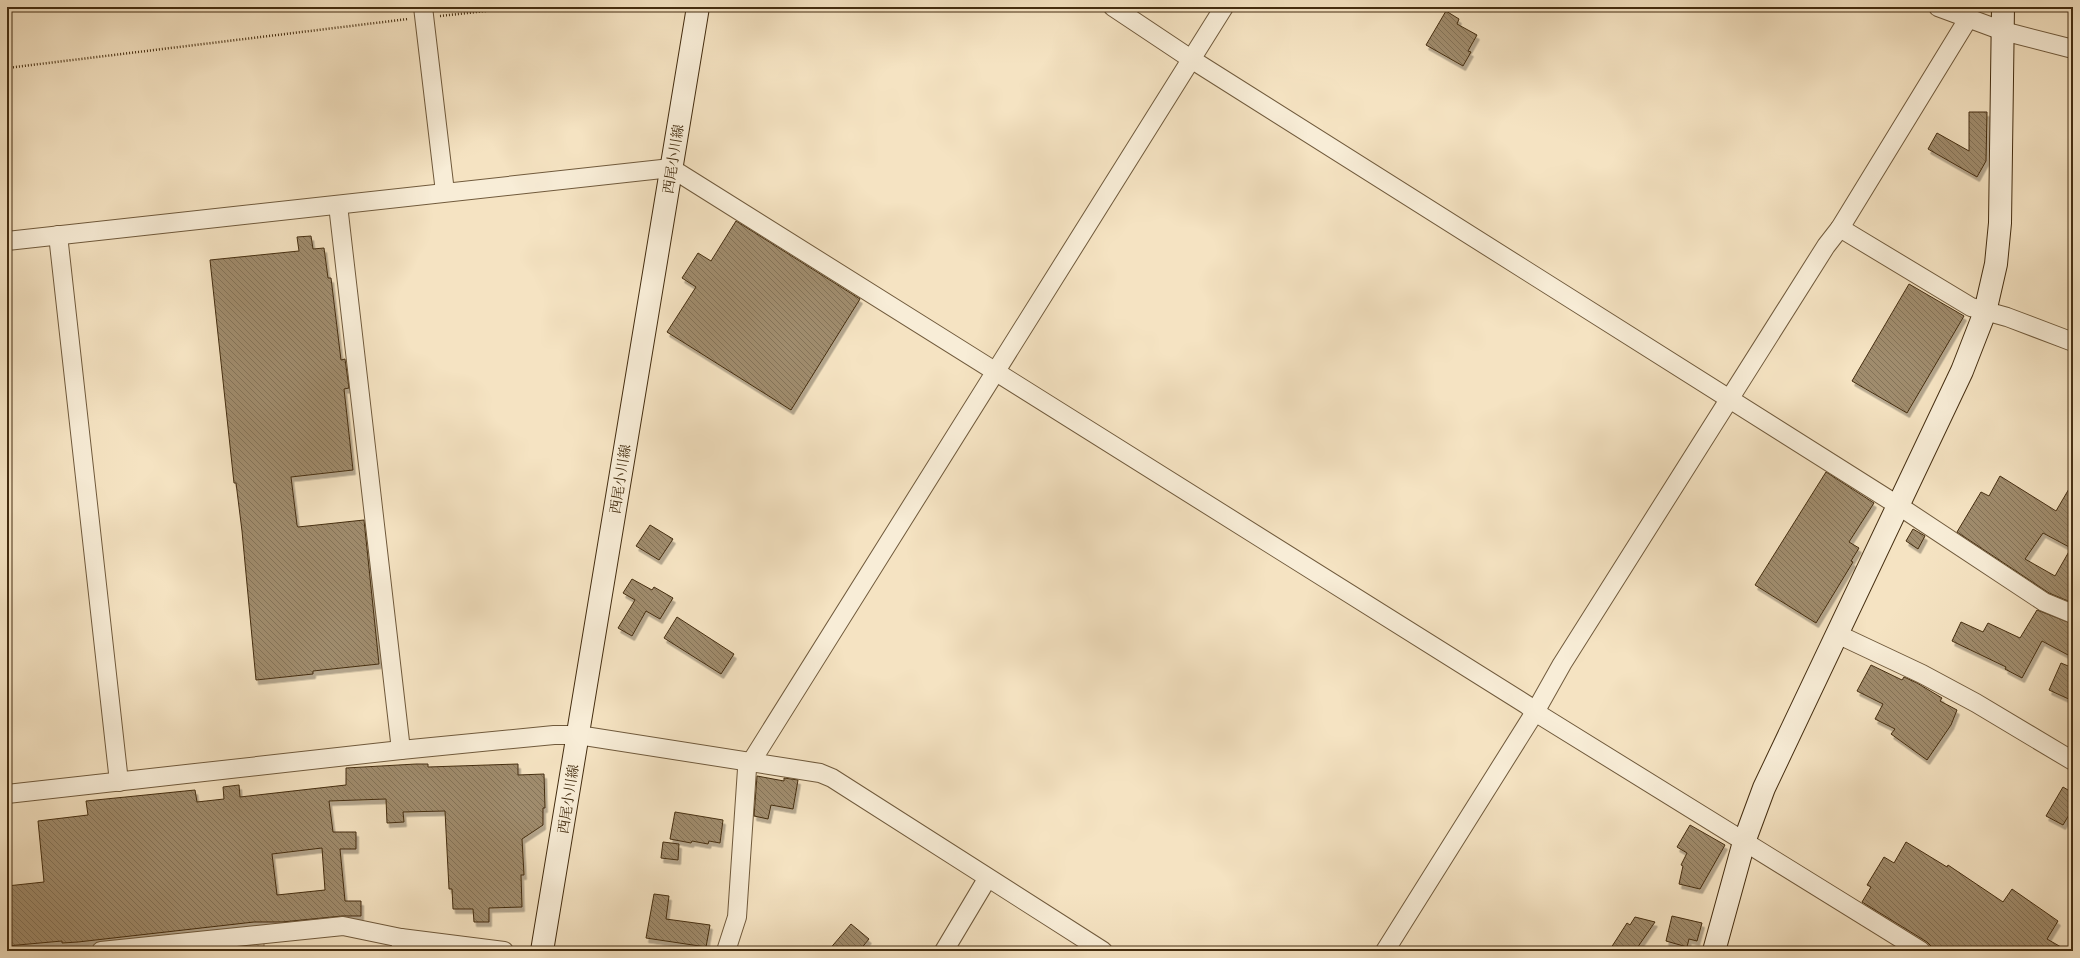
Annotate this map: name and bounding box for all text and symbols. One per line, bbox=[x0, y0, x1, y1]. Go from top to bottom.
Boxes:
street label: 西尾小川線 bbox=[660, 123, 688, 195]
street label: 西尾小川線 bbox=[607, 443, 635, 515]
street label: 西尾小川線 bbox=[555, 763, 583, 835]

